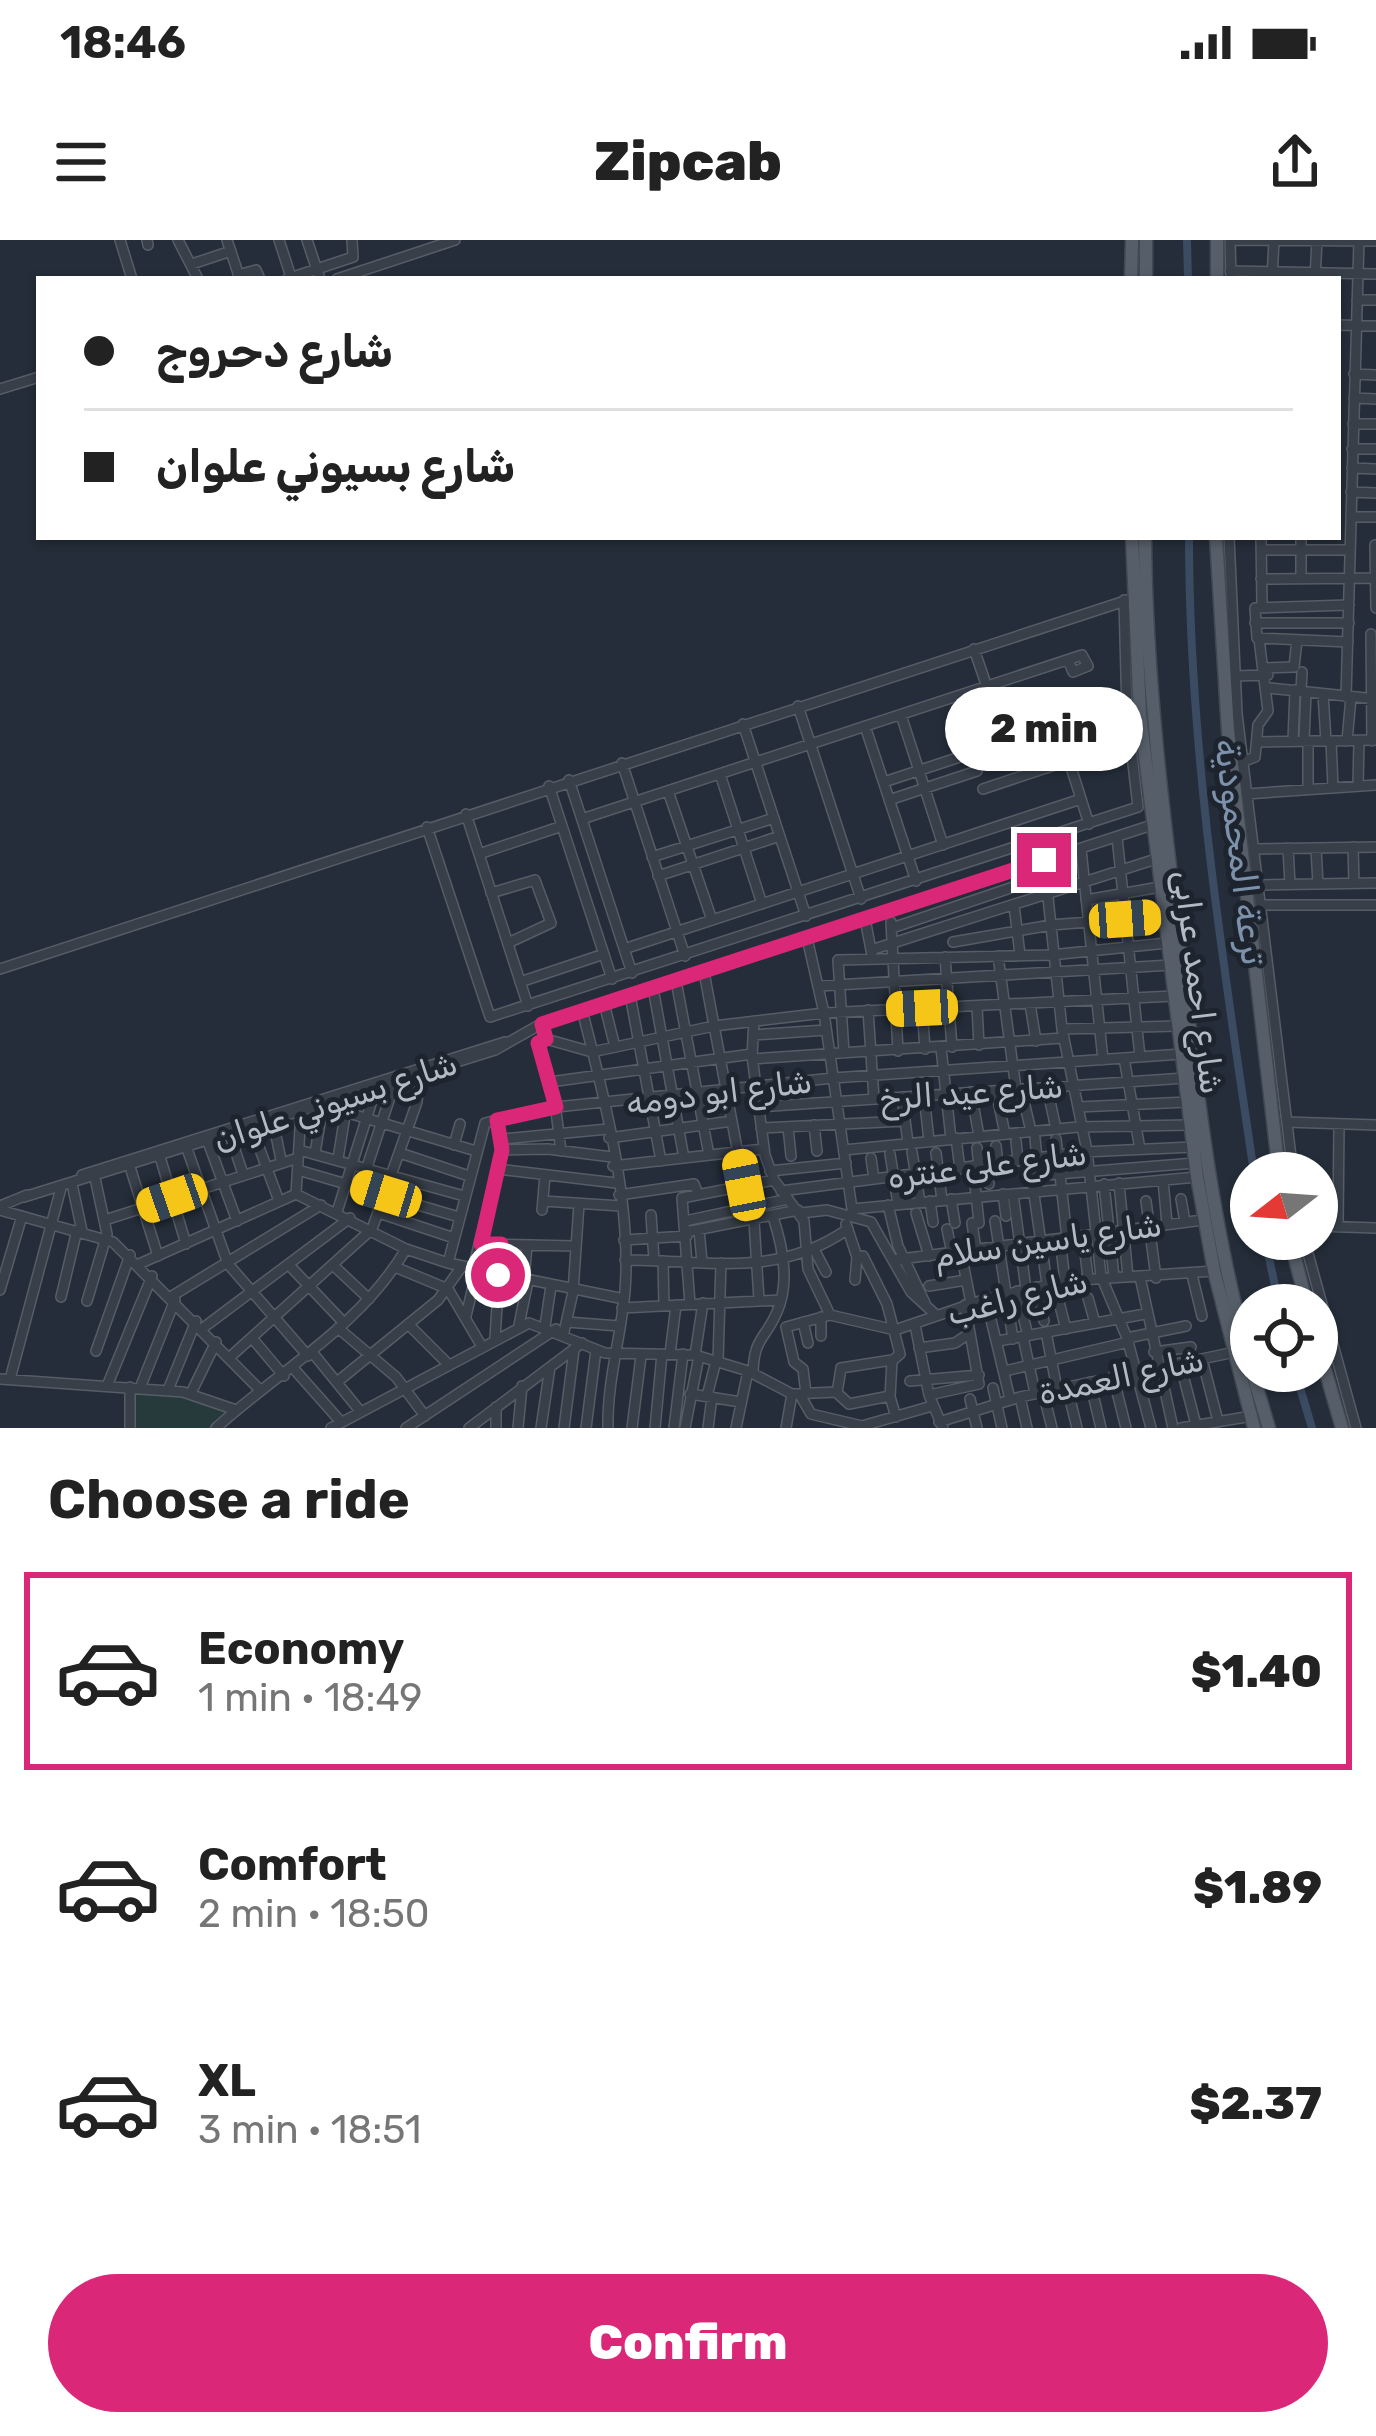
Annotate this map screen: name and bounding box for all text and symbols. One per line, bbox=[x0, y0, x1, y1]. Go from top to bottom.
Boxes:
text: 18:46 bbox=[60, 16, 186, 69]
icon: menu bbox=[48, 129, 114, 195]
icon: share bbox=[1262, 129, 1328, 195]
text: Zipcab bbox=[594, 130, 782, 194]
text: شارع دحروج bbox=[156, 325, 393, 378]
text: شارع بسيوني علوان bbox=[156, 440, 515, 493]
callout: 2 min bbox=[945, 686, 1143, 770]
text: 2 min bbox=[990, 706, 1098, 752]
water label: ترعة المحمودية bbox=[1206, 736, 1276, 968]
route end bbox=[1017, 833, 1071, 887]
street label: شارع احمد عرابى bbox=[1162, 868, 1232, 1097]
car bbox=[1088, 899, 1162, 939]
car bbox=[885, 988, 959, 1028]
street label: شارع بسيوني علوان bbox=[208, 1043, 464, 1165]
street label: شارع ابو دومه bbox=[624, 1061, 815, 1127]
street label: شارع عيد الرخ bbox=[878, 1066, 1065, 1122]
street label: شارع على عنتره bbox=[885, 1133, 1089, 1201]
car bbox=[719, 1146, 769, 1224]
north arrow bbox=[1230, 1152, 1338, 1260]
map controls bbox=[1230, 1152, 1338, 1392]
car bbox=[346, 1166, 426, 1222]
car bbox=[132, 1169, 212, 1227]
street label: شارع ياسين سلام bbox=[932, 1205, 1165, 1279]
route start bbox=[471, 1248, 525, 1302]
street label: شارع راغب bbox=[943, 1261, 1092, 1337]
button: locate bbox=[1230, 1284, 1338, 1392]
street label: شارع العمدة bbox=[1035, 1339, 1208, 1416]
text: Choose a ride bbox=[48, 1468, 410, 1532]
icon: car bbox=[54, 1617, 162, 1725]
text: Economy bbox=[198, 1622, 404, 1675]
text: $1.40 bbox=[1191, 1645, 1322, 1698]
text: 1 min · 18:49 bbox=[198, 1675, 422, 1721]
icon: car bbox=[54, 1833, 162, 1941]
text: Comfort bbox=[198, 1838, 387, 1891]
text: $1.89 bbox=[1193, 1861, 1322, 1914]
text: 2 min · 18:50 bbox=[198, 1891, 430, 1937]
icon: car bbox=[54, 2049, 162, 2157]
text: XL bbox=[198, 2054, 256, 2107]
text: $2.37 bbox=[1189, 2077, 1322, 2130]
text: 3 min · 18:51 bbox=[198, 2107, 421, 2153]
button: Confirm bbox=[48, 2274, 1328, 2412]

